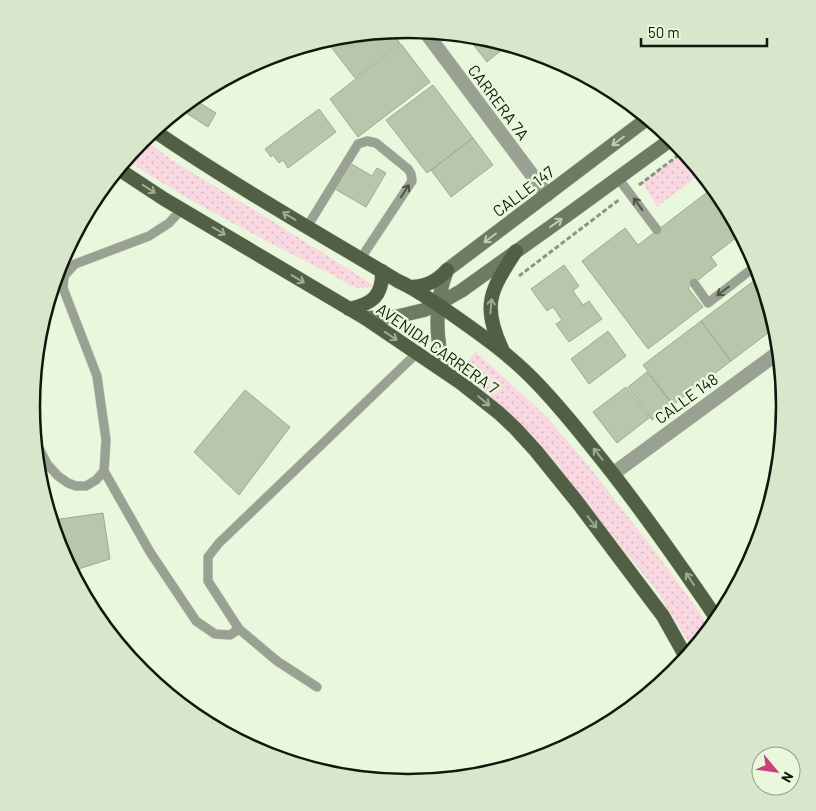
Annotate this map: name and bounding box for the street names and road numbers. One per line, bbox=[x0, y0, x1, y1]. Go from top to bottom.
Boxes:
street label: CARRERA 7A bbox=[465, 61, 534, 144]
street label: CALLE 147 bbox=[489, 161, 558, 220]
street label: AVENIDA CARRERA 7 bbox=[373, 299, 503, 398]
street label: CALLE 148 bbox=[651, 369, 721, 427]

